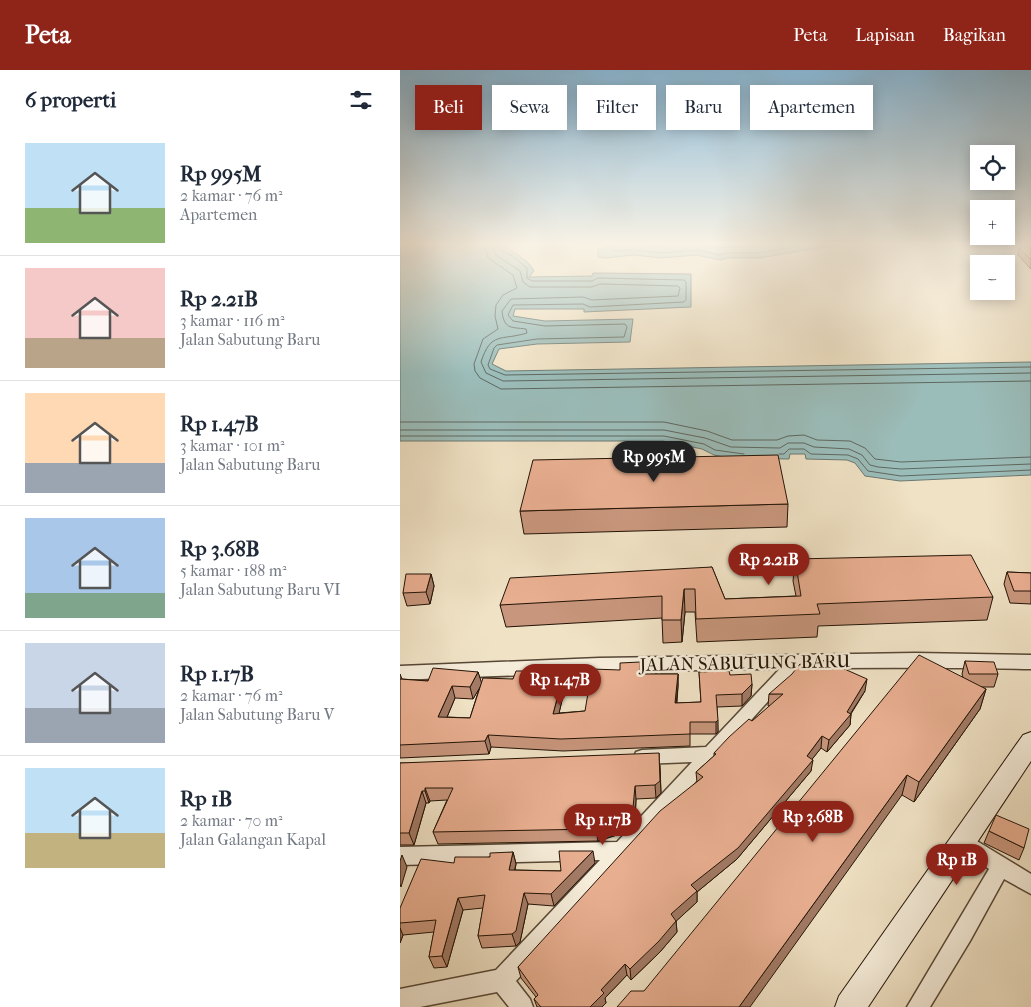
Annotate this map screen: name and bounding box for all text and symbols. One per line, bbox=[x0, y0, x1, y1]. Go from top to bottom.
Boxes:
text: Peta bbox=[25, 21, 70, 49]
text: Peta bbox=[793, 25, 827, 46]
text: Lapisan bbox=[855, 25, 915, 46]
text: Bagikan bbox=[943, 25, 1006, 46]
chip: Beli bbox=[415, 85, 482, 130]
chip: Sewa bbox=[492, 85, 567, 130]
chip: Filter bbox=[577, 85, 656, 130]
chip: Baru bbox=[666, 85, 740, 130]
chip: Apartemen bbox=[750, 85, 873, 130]
icon: filters bbox=[347, 86, 375, 114]
text: 6 properti bbox=[25, 88, 116, 112]
map controls bbox=[970, 145, 1015, 300]
button: locate bbox=[970, 145, 1015, 190]
text: Rp 995M bbox=[180, 162, 261, 186]
icon: home bbox=[65, 163, 125, 223]
text: 2 kamar · 76 m² bbox=[180, 186, 282, 205]
button: + bbox=[970, 200, 1015, 245]
text: Apartemen bbox=[180, 205, 257, 224]
button: − bbox=[970, 255, 1015, 300]
text: Rp 2.21B bbox=[180, 287, 258, 311]
icon: home bbox=[65, 288, 125, 348]
text: 3 kamar · 116 m² bbox=[180, 311, 284, 330]
text: Jalan Sabutung Baru bbox=[180, 330, 320, 349]
text: Rp 1.47B bbox=[180, 412, 259, 436]
icon: home bbox=[65, 413, 125, 473]
text: 3 kamar · 101 m² bbox=[180, 436, 285, 455]
pin: Rp 995M bbox=[608, 440, 700, 483]
text: Rp 995M bbox=[623, 447, 685, 466]
text: Jalan Sabutung Baru bbox=[180, 455, 320, 474]
text: Rp 3.68B bbox=[180, 537, 259, 561]
icon: home bbox=[65, 538, 125, 598]
pin: Rp 2.21B bbox=[717, 544, 821, 586]
text: Rp 2.21B bbox=[739, 550, 799, 569]
text: 5 kamar · 188 m² bbox=[180, 561, 287, 580]
text: Jalan Sabutung Baru VI bbox=[180, 580, 340, 599]
street label: JALAN SABUTUNG BARU bbox=[637, 651, 851, 676]
text: Rp 1.17B bbox=[180, 662, 254, 686]
icon: home bbox=[65, 663, 125, 723]
pin: Rp 1.47B bbox=[508, 664, 612, 706]
text: Rp 1.47B bbox=[530, 670, 590, 689]
text: 2 kamar · 76 m² bbox=[180, 686, 282, 705]
text: Jalan Sabutung Baru V bbox=[180, 705, 334, 724]
text: Rp 1B bbox=[180, 787, 232, 811]
icon: home bbox=[65, 788, 125, 848]
pin: Rp 3.68B bbox=[761, 800, 865, 843]
pin: Rp 1.17B bbox=[551, 804, 655, 846]
text: Rp 3.68B bbox=[783, 807, 843, 826]
text: Rp 1.17B bbox=[575, 810, 631, 829]
text: 2 kamar · 70 m² bbox=[180, 811, 283, 830]
text: Jalan Galangan Kapal bbox=[180, 830, 326, 849]
pin: Rp 1B bbox=[922, 844, 992, 886]
text: Rp 1B bbox=[937, 850, 977, 869]

